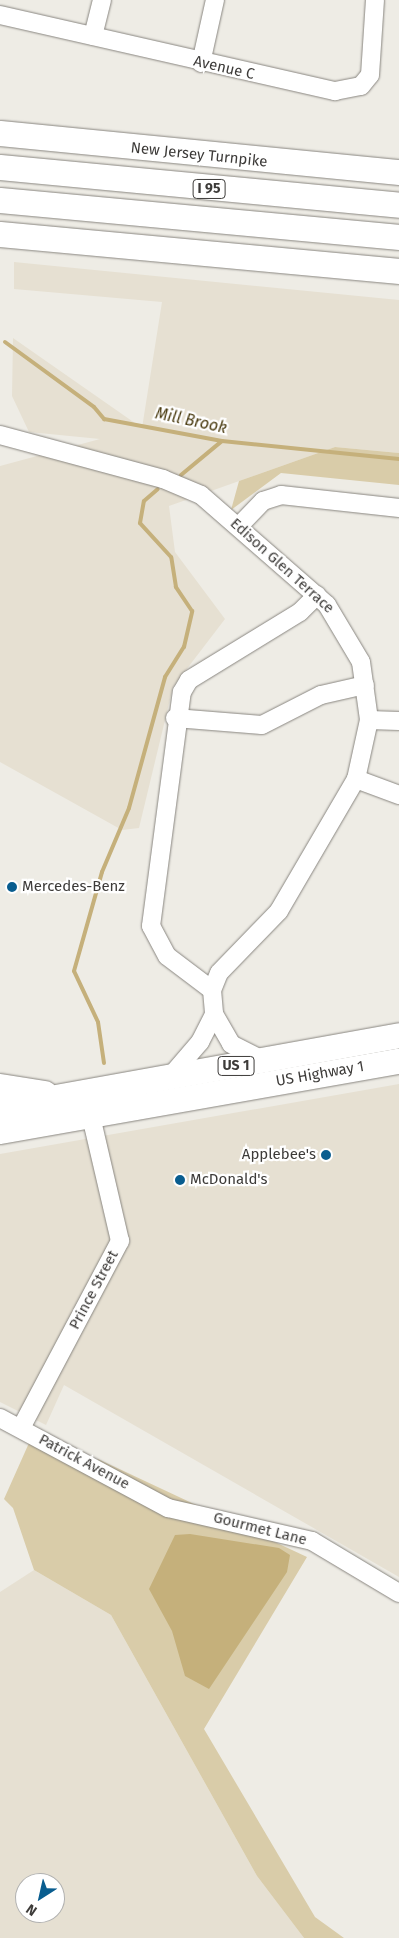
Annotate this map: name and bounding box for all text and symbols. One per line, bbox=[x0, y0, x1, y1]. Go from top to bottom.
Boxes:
street label: Avenue C bbox=[192, 52, 256, 84]
street label: New Jersey Turnpike bbox=[130, 139, 268, 171]
road number: I 95 bbox=[192, 178, 226, 200]
water label: Mill Brook bbox=[153, 404, 229, 438]
street label: Edison Glen Terrace bbox=[226, 515, 338, 617]
place label: Mercedes-Benz bbox=[22, 878, 125, 896]
marker: Mercedes-Benz bbox=[6, 881, 18, 893]
road number: US 1 bbox=[217, 1054, 255, 1078]
street label: US Highway 1 bbox=[274, 1057, 366, 1091]
place label: Applebee's bbox=[242, 1146, 316, 1164]
marker: Applebee's bbox=[320, 1149, 332, 1161]
place label: McDonald's bbox=[190, 1171, 267, 1189]
marker: McDonald's bbox=[174, 1174, 186, 1186]
street label: Prince Street bbox=[66, 1247, 122, 1333]
street label: Patrick Avenue bbox=[36, 1431, 132, 1493]
street label: Gourmet Lane bbox=[211, 1509, 309, 1549]
north arrow bbox=[15, 1873, 65, 1923]
text: N bbox=[23, 1900, 40, 1920]

